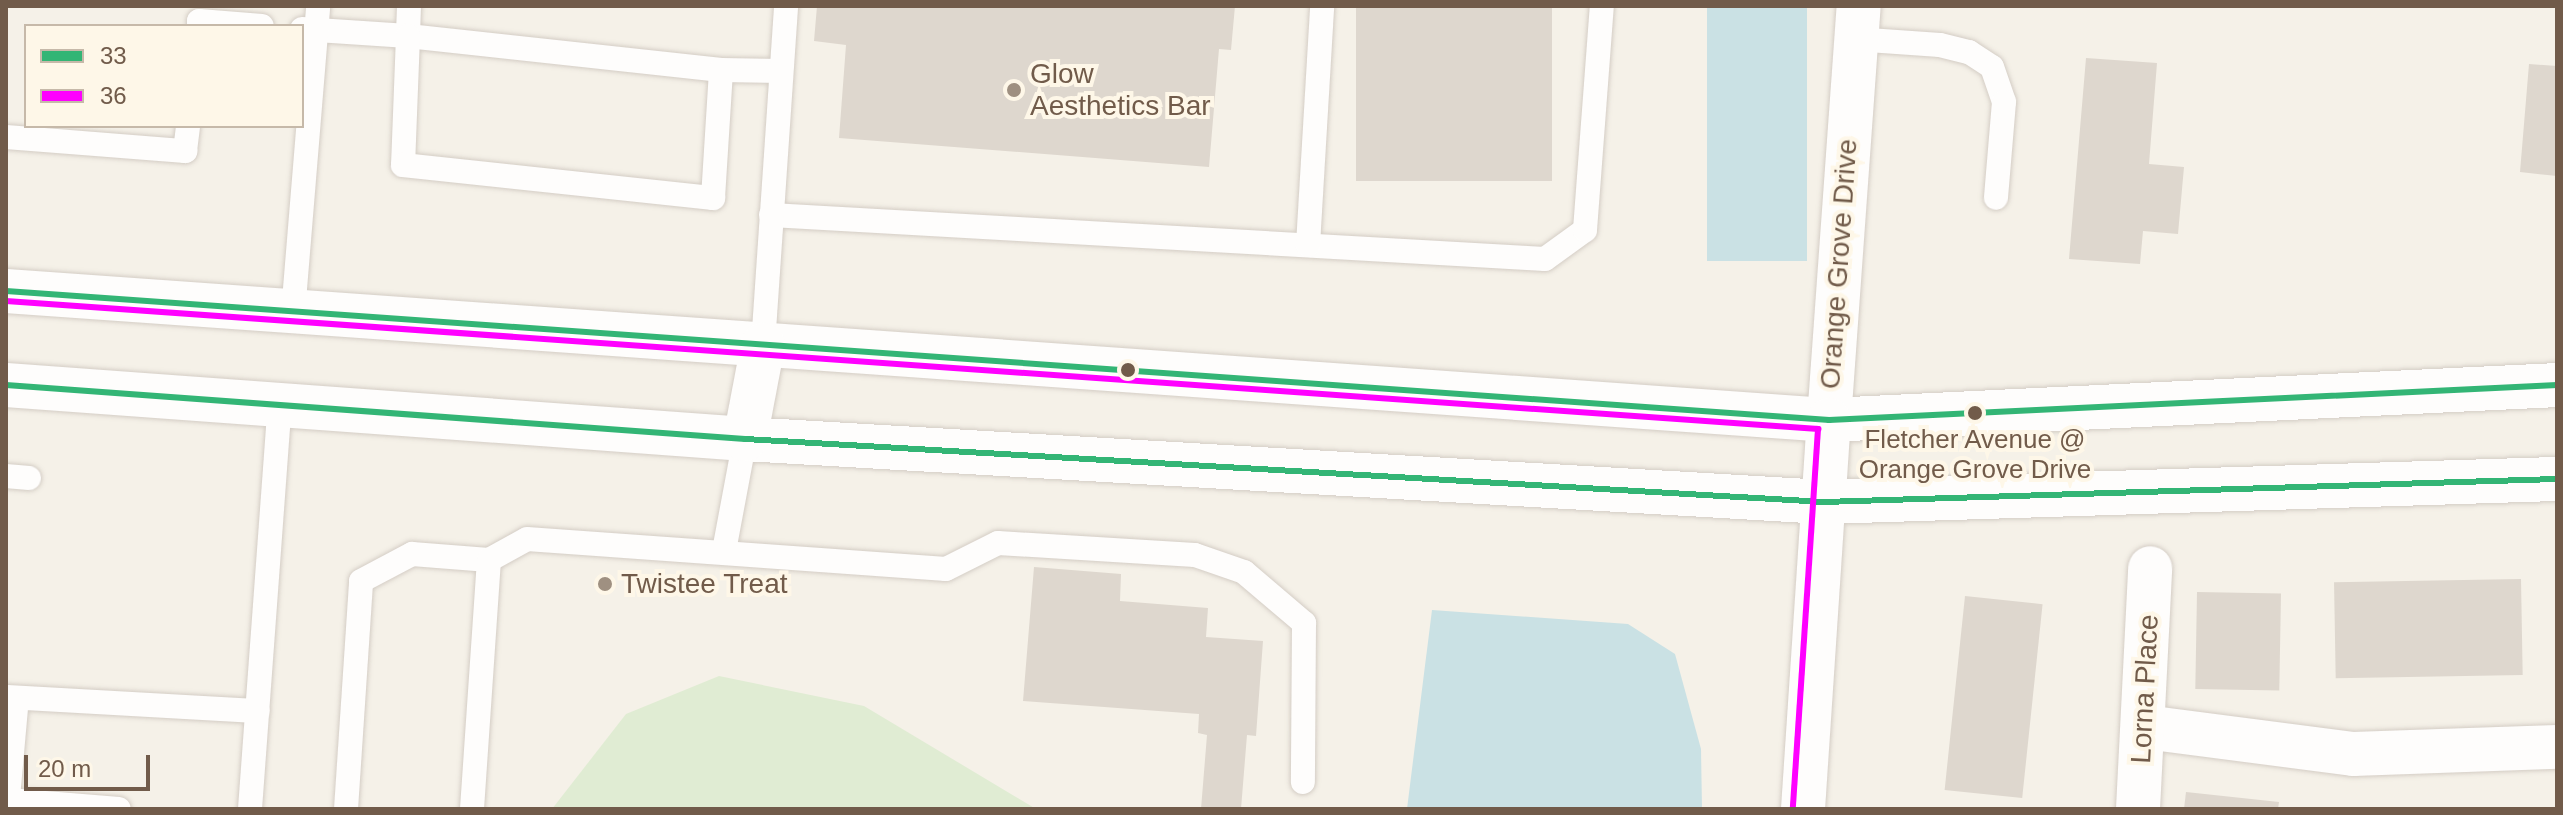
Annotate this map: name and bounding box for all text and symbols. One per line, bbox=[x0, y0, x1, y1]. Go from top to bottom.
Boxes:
legend bbox=[24, 24, 304, 128]
text: 33 bbox=[100, 42, 127, 69]
place label: Glow Aesthetics Bar bbox=[1030, 57, 1211, 123]
marker: Glow Aesthetics Bar bbox=[1005, 81, 1023, 99]
text: 36 bbox=[100, 82, 127, 109]
street label: Orange Grove Drive bbox=[1814, 138, 1864, 390]
unlabelled marker bbox=[1120, 362, 1136, 378]
marker: Fletcher Avenue @ Orange Grove Drive bbox=[1967, 405, 1983, 421]
place label: Fletcher Avenue @ Orange Grove Drive bbox=[1859, 424, 2091, 486]
place label: Twistee Treat bbox=[621, 567, 788, 601]
marker: Twistee Treat bbox=[596, 575, 614, 593]
street label: Lorna Place bbox=[2124, 614, 2166, 764]
scale bar bbox=[28, 739, 154, 789]
text: 20 m bbox=[38, 755, 91, 782]

